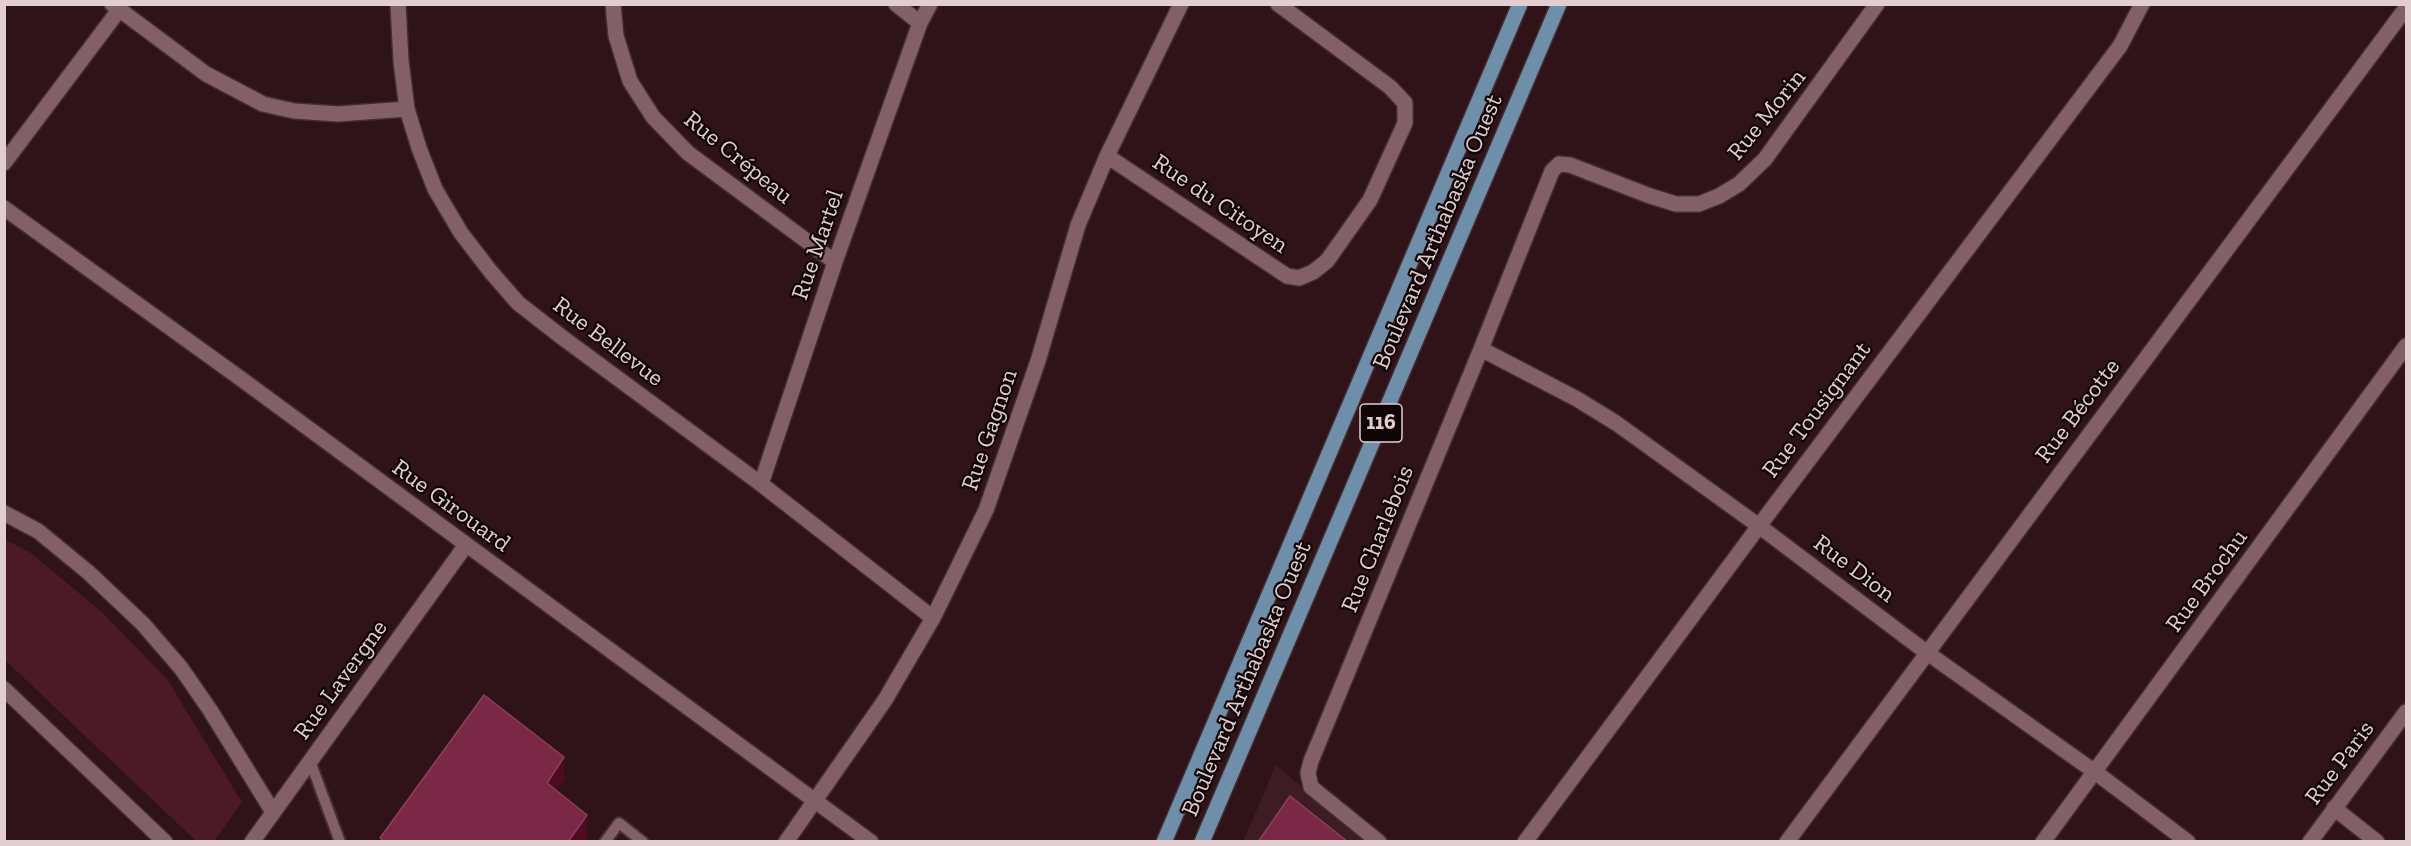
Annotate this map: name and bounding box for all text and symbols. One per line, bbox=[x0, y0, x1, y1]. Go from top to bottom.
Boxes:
street label: Rue Morin bbox=[1722, 64, 1812, 166]
street label: Boulevard Arthabaska Ouest bbox=[1367, 90, 1509, 374]
street label: Rue Crépeau bbox=[678, 105, 798, 211]
street label: Rue du Citoyen bbox=[1147, 148, 1293, 260]
street label: Rue Martel bbox=[786, 186, 850, 304]
street label: Rue Bellevue bbox=[547, 291, 669, 393]
street label: Rue Tousignant bbox=[1757, 336, 1877, 484]
street label: Rue Bécotte bbox=[2029, 353, 2127, 469]
street label: Rue Gagnon bbox=[956, 366, 1024, 494]
road number: 116 bbox=[1360, 404, 1402, 442]
street label: Rue Girouard bbox=[386, 453, 516, 559]
street label: Rue Charlebois bbox=[1336, 462, 1420, 616]
street label: Rue Brochu bbox=[2160, 524, 2254, 638]
street label: Rue Dion bbox=[1808, 529, 1900, 609]
street label: Boulevard Arthabaska Ouest bbox=[1176, 537, 1318, 821]
street label: Rue Lavergne bbox=[288, 615, 394, 745]
street label: Rue Paris bbox=[2299, 715, 2381, 811]

